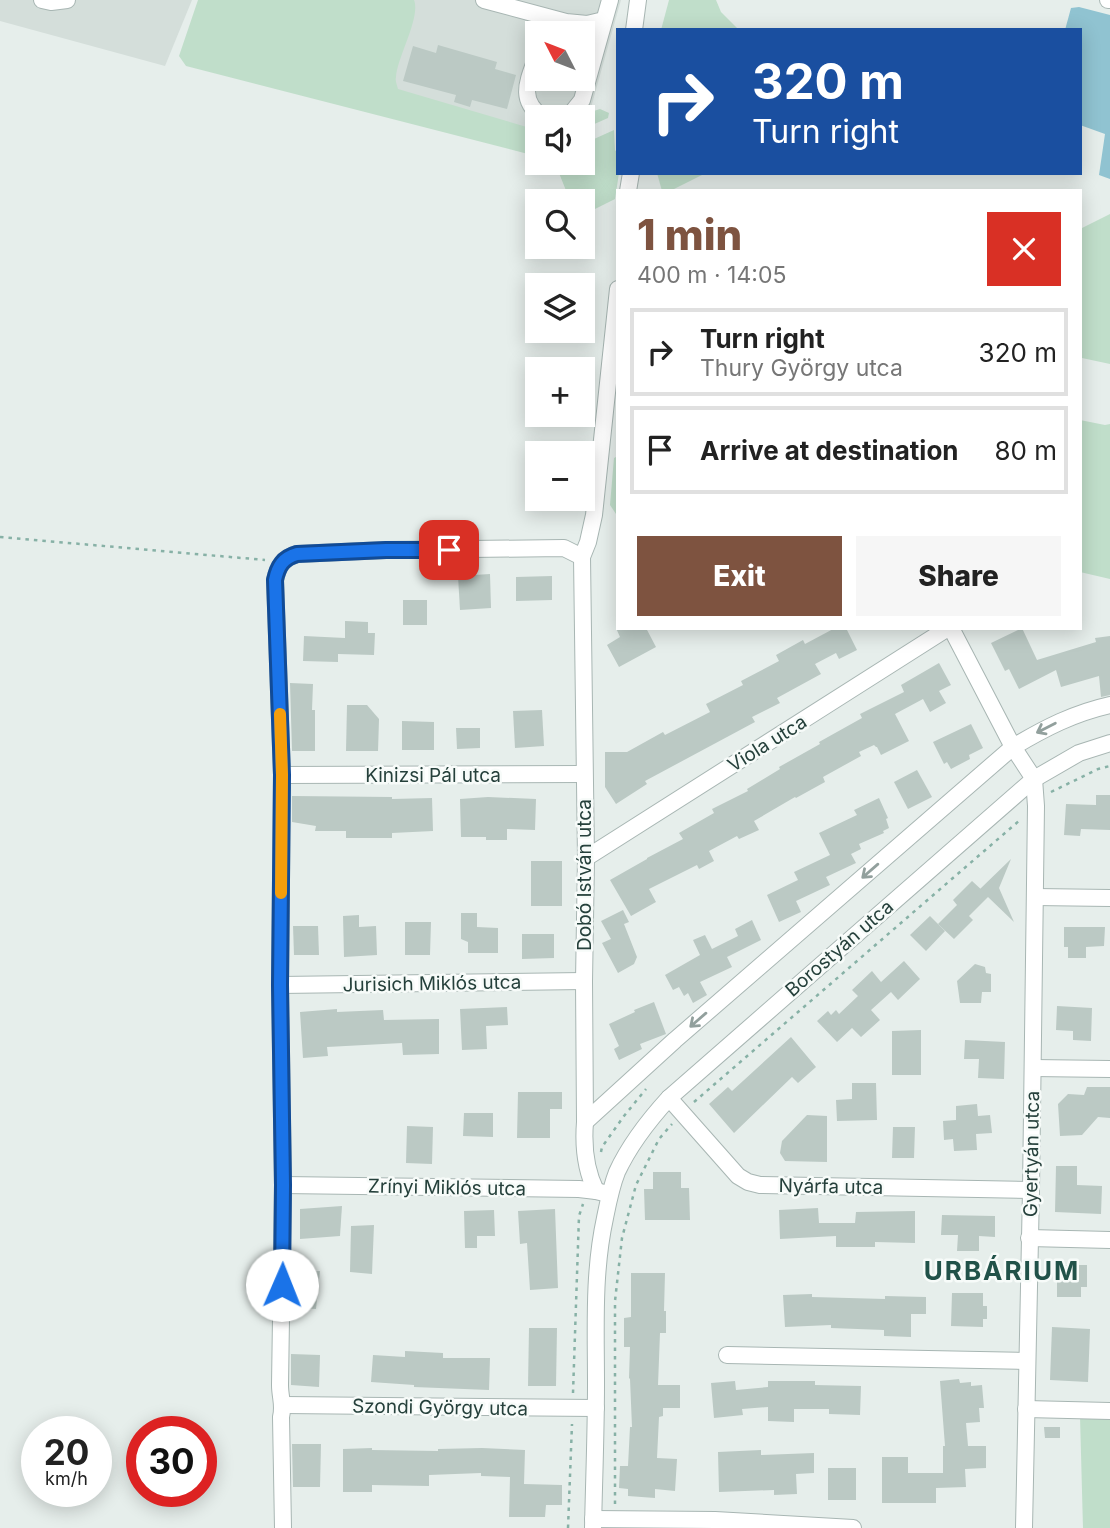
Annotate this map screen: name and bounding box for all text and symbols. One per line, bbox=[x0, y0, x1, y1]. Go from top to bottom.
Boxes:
north arrow bbox=[525, 21, 595, 91]
map controls bbox=[525, 21, 595, 511]
text: 320 m bbox=[752, 52, 904, 111]
icon: right bbox=[637, 56, 728, 147]
button: sound bbox=[525, 105, 595, 175]
text: Turn right bbox=[752, 112, 899, 151]
button: search bbox=[525, 189, 595, 259]
text: 1 min bbox=[637, 209, 742, 260]
button: close bbox=[987, 212, 1061, 286]
text: 400 m · 14:05 bbox=[637, 261, 786, 289]
button: layers bbox=[525, 273, 595, 343]
text: Turn right bbox=[700, 323, 825, 354]
icon: right bbox=[641, 333, 679, 371]
text: 320 m bbox=[979, 337, 1057, 368]
text: Thury György utca bbox=[700, 354, 903, 382]
button: + bbox=[525, 357, 595, 427]
icon: arrive bbox=[641, 431, 679, 469]
text: Arrive at destination bbox=[700, 435, 959, 466]
text: 80 m bbox=[994, 435, 1057, 466]
button: − bbox=[525, 441, 595, 511]
pin bbox=[419, 520, 479, 580]
icon: arrive bbox=[430, 531, 468, 569]
button: Exit bbox=[637, 536, 842, 616]
button: Share bbox=[856, 536, 1061, 616]
street label: Viola utca bbox=[724, 710, 811, 777]
one-way arrow bbox=[1036, 722, 1057, 736]
street label: Kinizsi Pál utca bbox=[365, 764, 501, 787]
street label: Dobó István utca bbox=[573, 799, 596, 951]
one-way arrow bbox=[861, 863, 879, 879]
street label: Borostyán utca bbox=[781, 895, 898, 1001]
street label: Jurisich Miklós utca bbox=[342, 970, 522, 997]
one-way arrow bbox=[689, 1012, 707, 1028]
street label: Gyertyán utca bbox=[1019, 1091, 1044, 1217]
street label: Nyárfa utca bbox=[778, 1174, 884, 1199]
street label: Zrínyi Miklós utca bbox=[368, 1175, 526, 1200]
position arrow bbox=[245, 1248, 319, 1322]
district label: URBÁRIUM bbox=[924, 1255, 1080, 1286]
street label: Szondi György utca bbox=[352, 1394, 528, 1421]
speed limit sign: 30 bbox=[126, 1416, 217, 1507]
text: 20 bbox=[44, 1431, 89, 1473]
text: km/h bbox=[45, 1468, 88, 1489]

